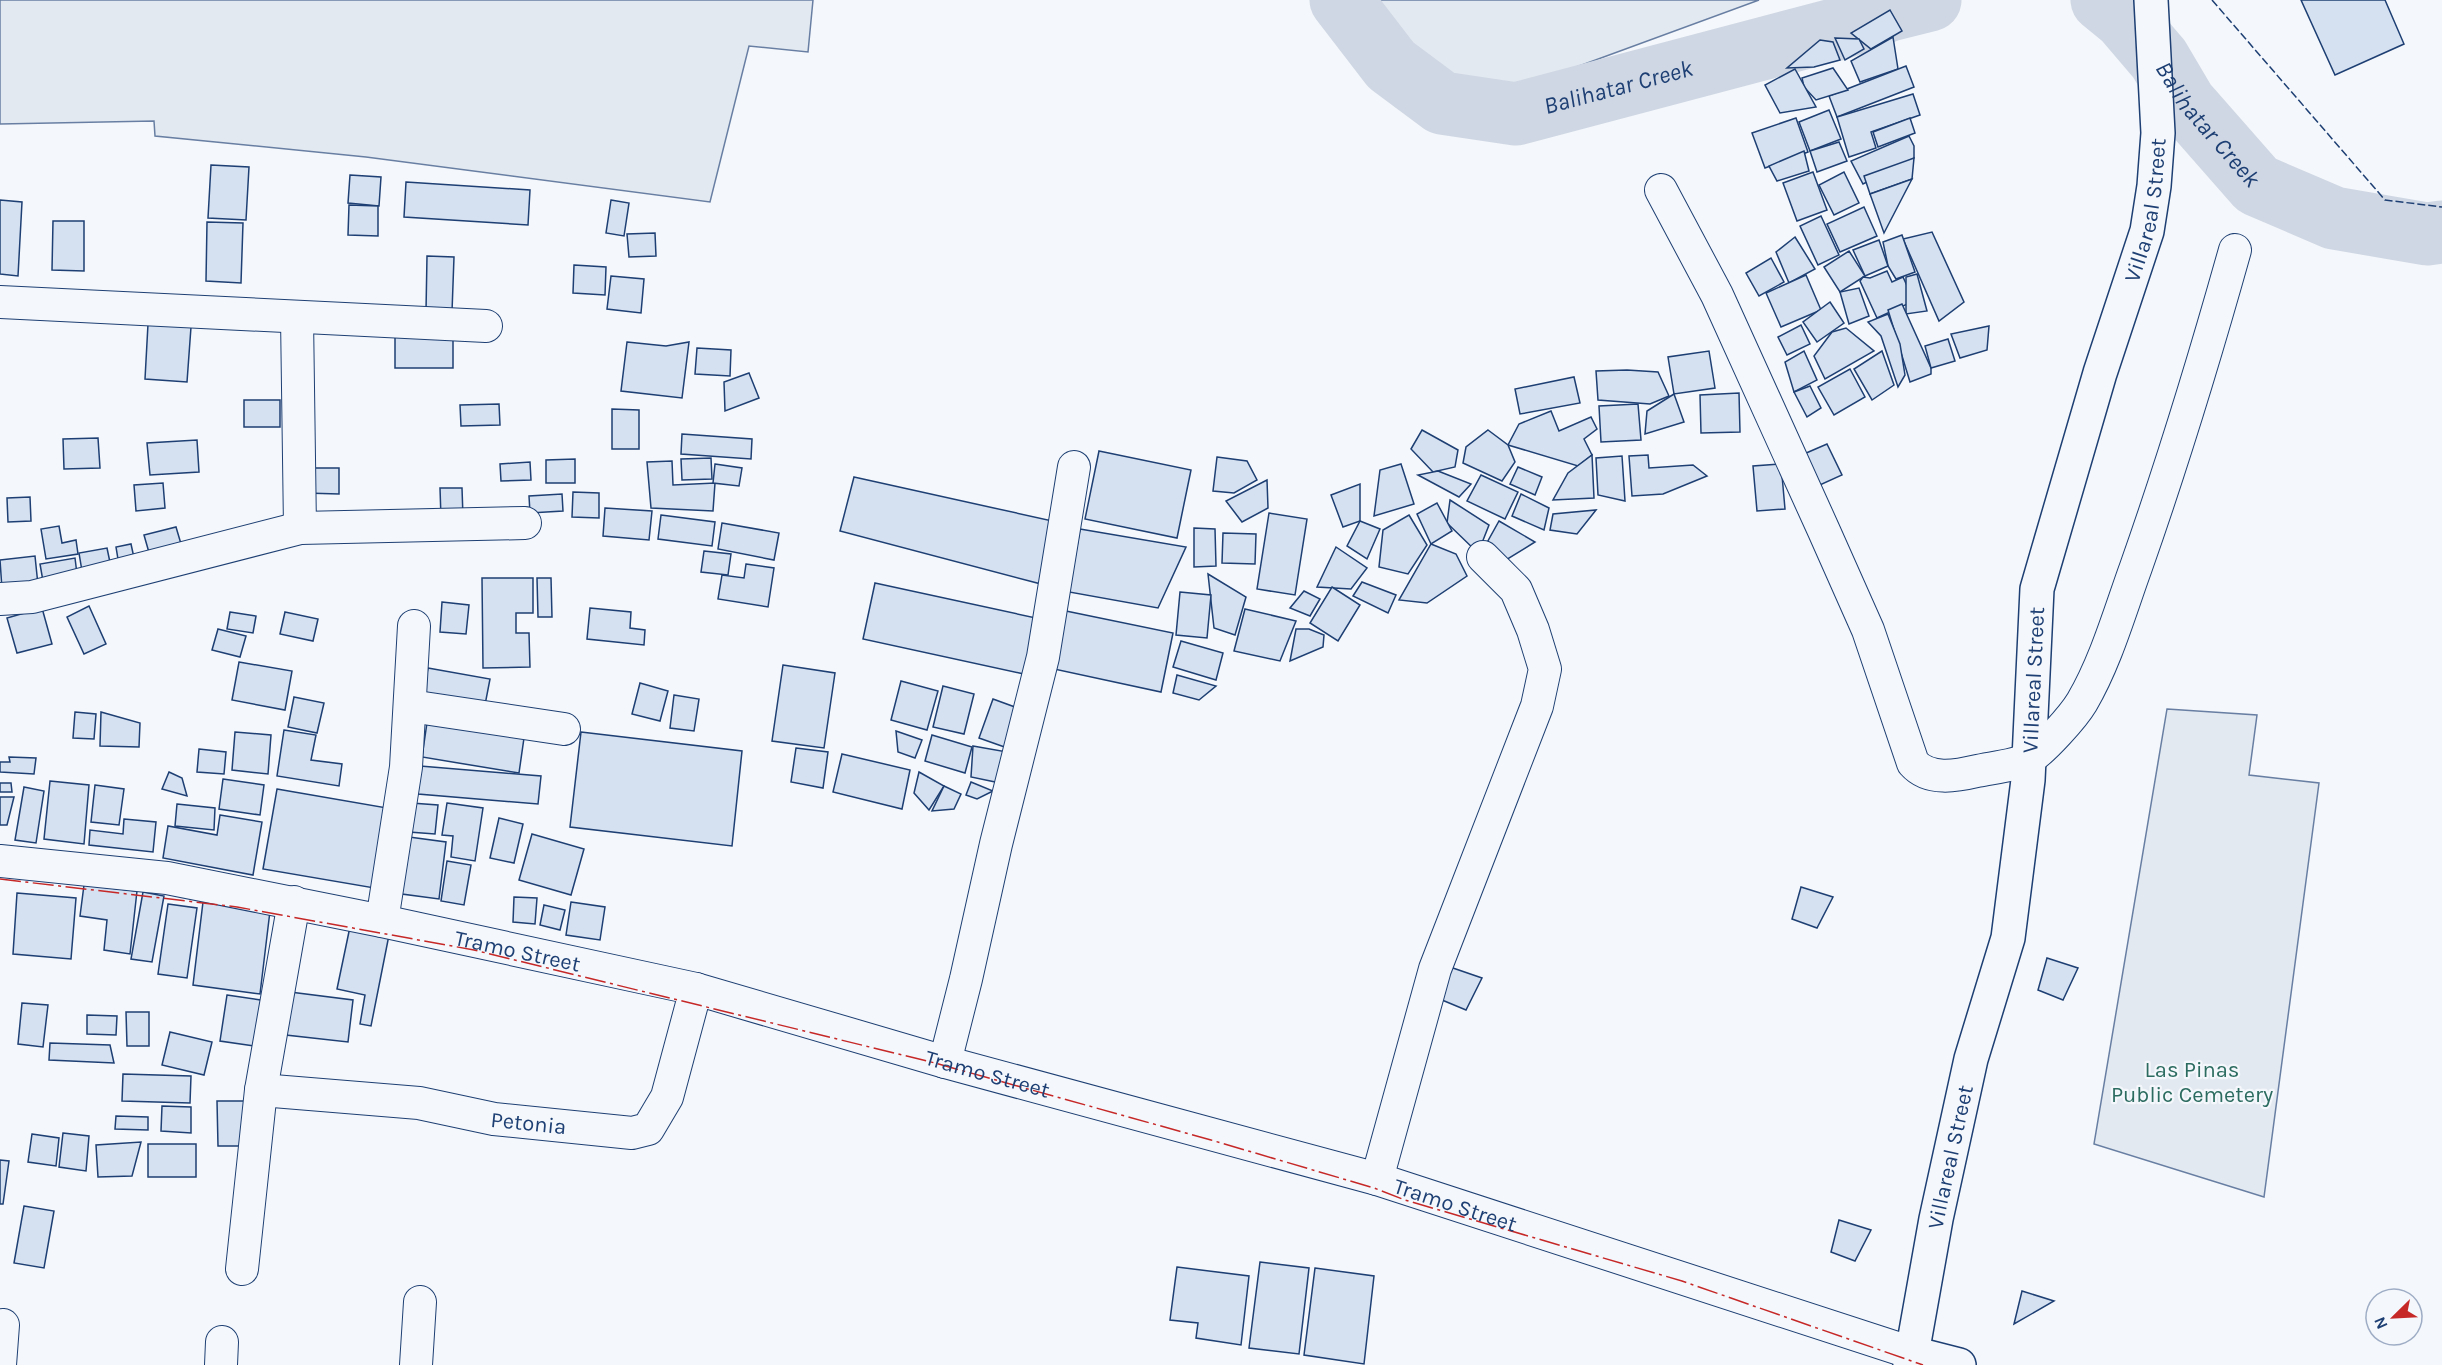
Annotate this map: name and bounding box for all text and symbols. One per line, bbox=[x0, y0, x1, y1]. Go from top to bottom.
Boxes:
water label: Balihatar Creek bbox=[1541, 54, 1696, 120]
water label: Balihatar Creek bbox=[2150, 56, 2267, 193]
street label: Villareal Street bbox=[2119, 137, 2172, 286]
street label: Villareal Street bbox=[2017, 606, 2050, 754]
street label: Tramo Street bbox=[452, 925, 583, 978]
street label: Tramo Street bbox=[922, 1045, 1052, 1104]
park label: Las Pinas Public Cemetery bbox=[2111, 1057, 2273, 1108]
street label: Villareal Street bbox=[1922, 1083, 1979, 1231]
street label: Petonia bbox=[489, 1107, 568, 1140]
street label: Tramo Street bbox=[1390, 1173, 1520, 1238]
north arrow bbox=[2364, 1287, 2424, 1347]
text: N bbox=[2370, 1314, 2392, 1332]

